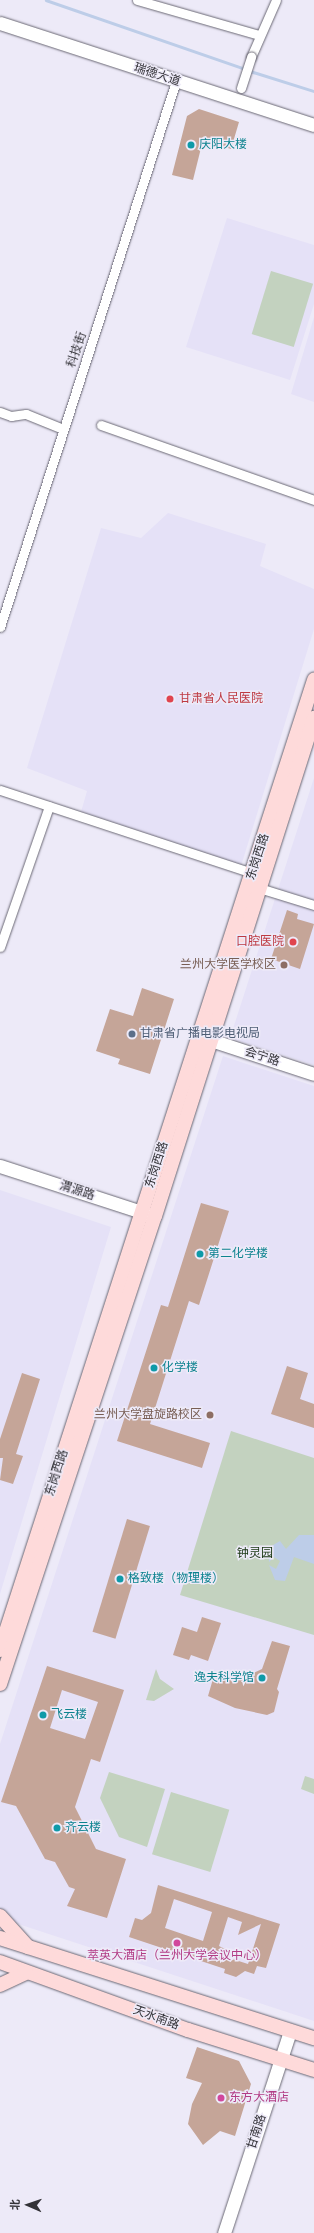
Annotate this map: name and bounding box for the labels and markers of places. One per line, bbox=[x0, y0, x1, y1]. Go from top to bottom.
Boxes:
place label: 庆阳大楼 bbox=[199, 138, 247, 152]
marker: 庆阳大楼 bbox=[186, 140, 196, 150]
place label: 甘肃省人民医院 bbox=[179, 692, 263, 706]
marker: 甘肃省人民医院 bbox=[164, 693, 176, 705]
place label: 口腔医院 bbox=[236, 935, 284, 949]
marker: 口腔医院 bbox=[287, 936, 299, 948]
place label: 兰州大学医学校区 bbox=[180, 958, 276, 972]
marker: 兰州大学医学校区 bbox=[279, 960, 289, 970]
place label: 甘肃省广播电影电视局 bbox=[140, 1027, 260, 1041]
marker: 甘肃省广播电影电视局 bbox=[127, 1029, 137, 1039]
place label: 第二化学楼 bbox=[208, 1247, 268, 1261]
marker: 第二化学楼 bbox=[195, 1249, 205, 1259]
place label: 化学楼 bbox=[162, 1361, 198, 1375]
marker: 化学楼 bbox=[149, 1363, 159, 1373]
place label: 兰州大学盘旋路校区 bbox=[94, 1408, 202, 1422]
marker: 兰州大学盘旋路校区 bbox=[205, 1410, 215, 1420]
place label: 格致楼（物理楼） bbox=[128, 1572, 224, 1586]
marker: 格致楼（物理楼） bbox=[115, 1574, 125, 1584]
place label: 逸夫科学馆 bbox=[194, 1671, 254, 1685]
marker: 逸夫科学馆 bbox=[257, 1673, 267, 1683]
place label: 飞云楼 bbox=[51, 1708, 87, 1722]
marker: 飞云楼 bbox=[38, 1710, 48, 1720]
place label: 齐云楼 bbox=[65, 1821, 101, 1835]
marker: 齐云楼 bbox=[52, 1823, 62, 1833]
marker: 萃英大酒店（兰州大学会议中心） bbox=[172, 1938, 182, 1948]
place label: 萃英大酒店（兰州大学会议中心） bbox=[87, 1949, 267, 1963]
place label: 东方大酒店 bbox=[229, 2091, 289, 2105]
marker: 东方大酒店 bbox=[216, 2093, 226, 2103]

